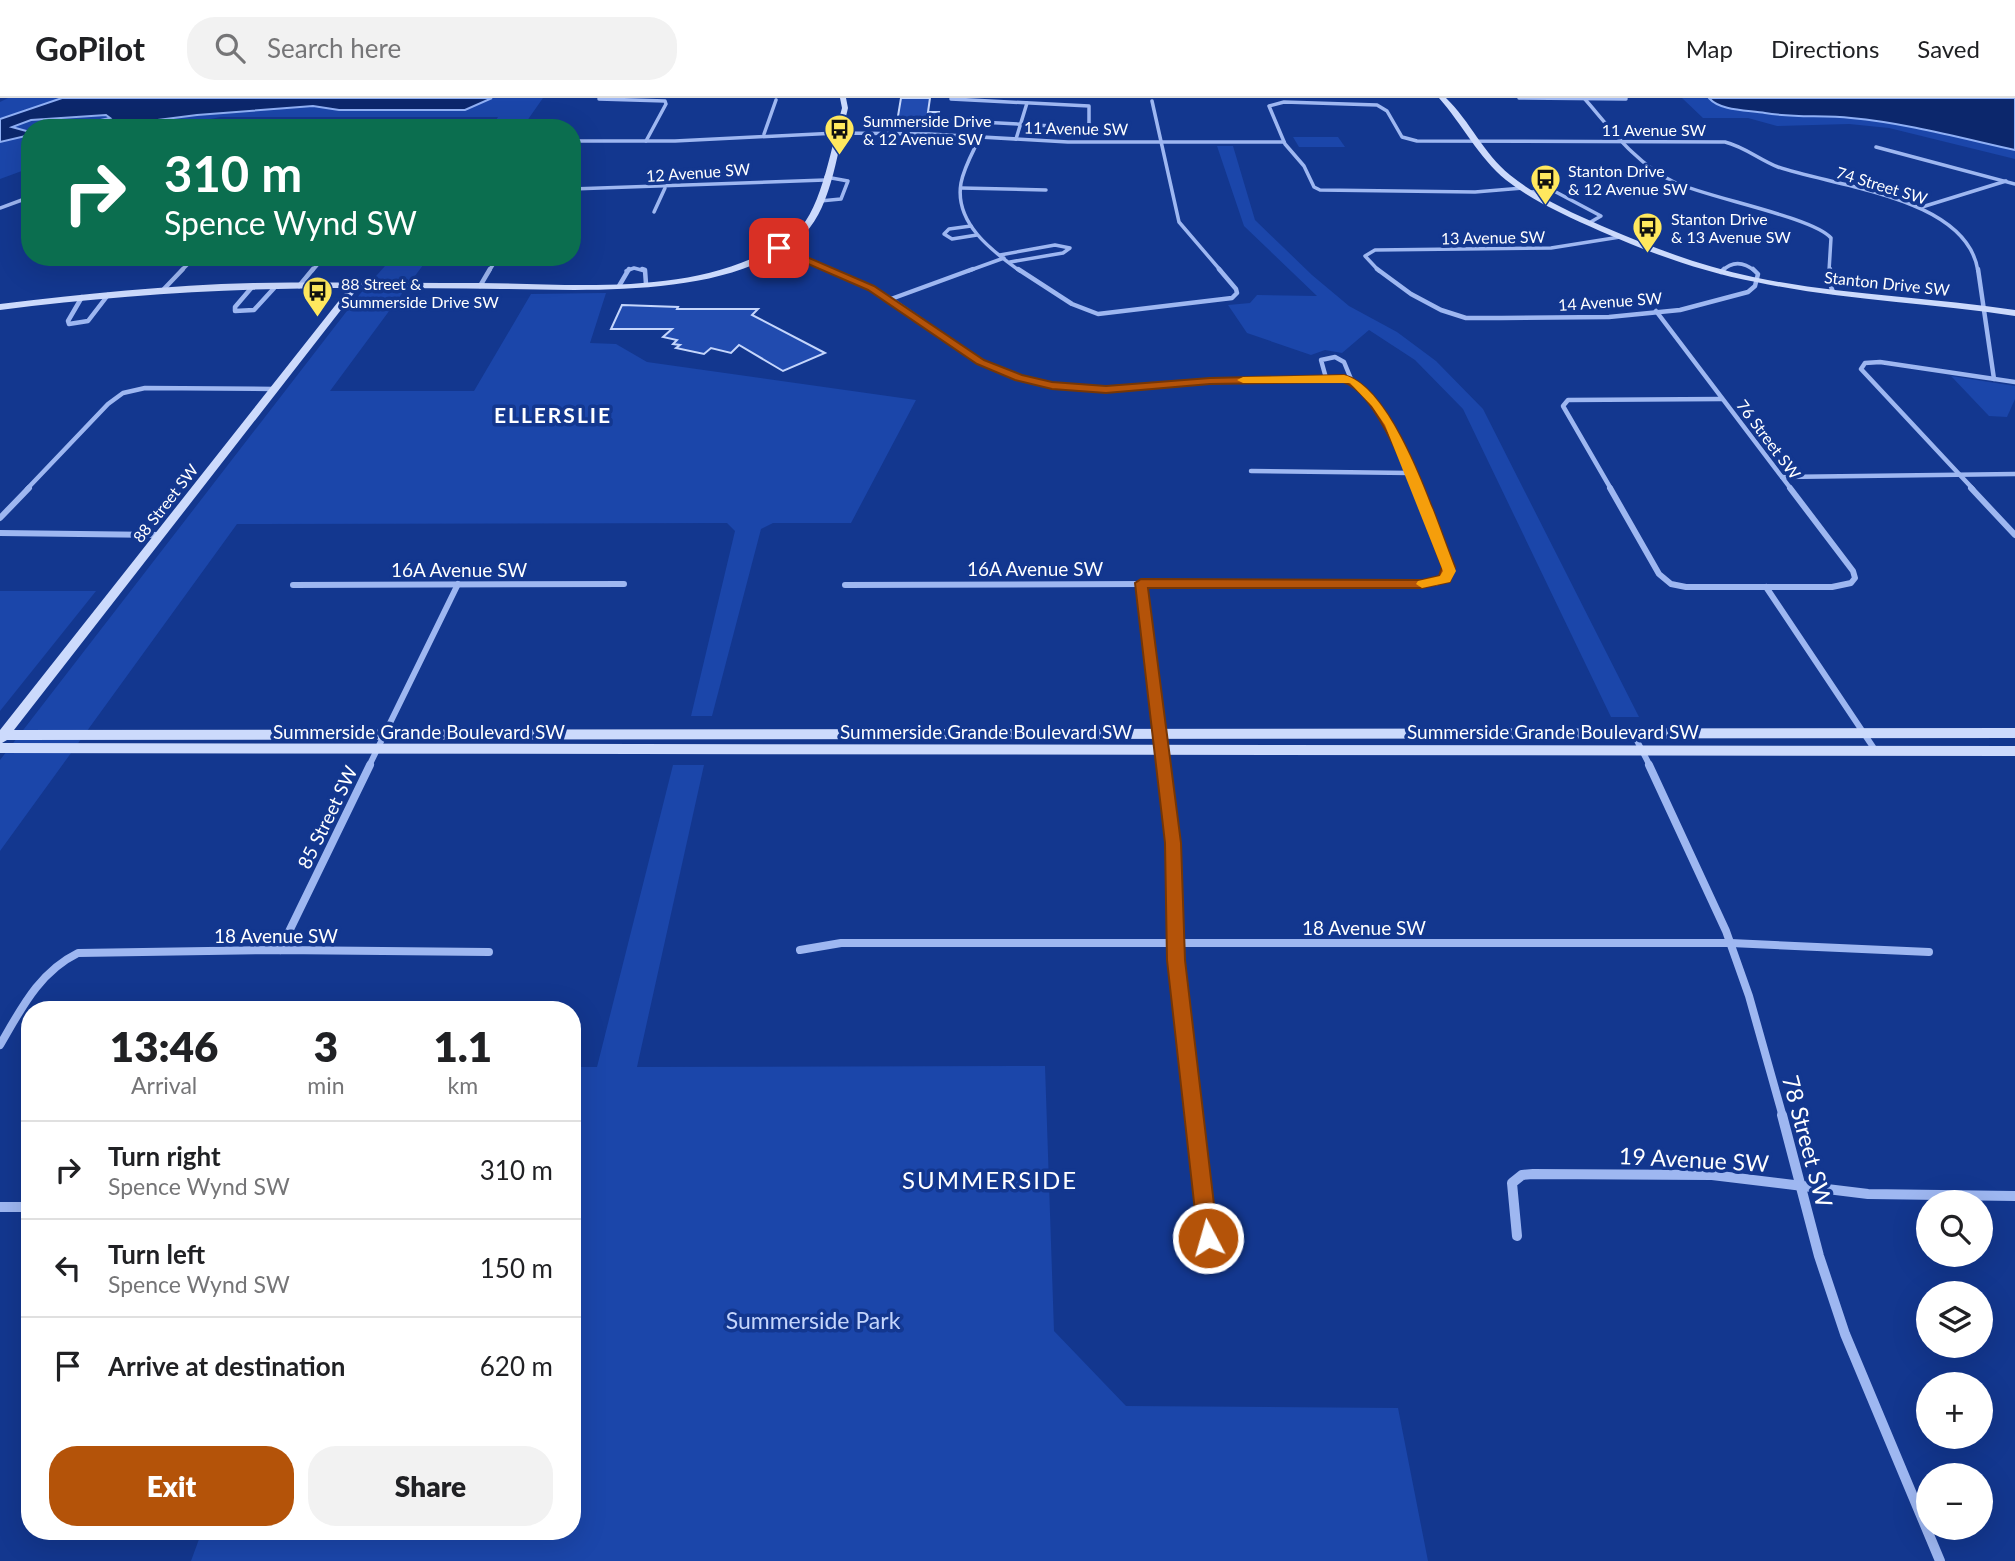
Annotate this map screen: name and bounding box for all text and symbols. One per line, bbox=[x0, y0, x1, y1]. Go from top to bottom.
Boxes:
search box bbox=[187, 17, 677, 80]
text: GoPilot bbox=[35, 28, 145, 68]
icon: search bbox=[211, 29, 249, 67]
text: Search here bbox=[267, 32, 401, 64]
text: Map bbox=[1686, 34, 1733, 63]
text: Directions bbox=[1771, 34, 1879, 63]
text: Saved bbox=[1917, 34, 1980, 63]
place label: Summerside Drive & 12 Avenue SW bbox=[863, 111, 991, 148]
bus stop icon: Summerside Drive & 12 Avenue SW bbox=[823, 112, 857, 156]
street label: 11 Avenue SW bbox=[1024, 118, 1129, 138]
street label: 11 Avenue SW bbox=[1602, 120, 1707, 139]
text: 310 m bbox=[164, 144, 302, 202]
icon: right bbox=[49, 147, 140, 238]
street label: 12 Avenue SW bbox=[645, 159, 751, 185]
place label: Stanton Drive & 12 Avenue SW bbox=[1568, 161, 1688, 198]
bus stop icon: Stanton Drive & 12 Avenue SW bbox=[1528, 162, 1562, 206]
street label: 74 Street SW bbox=[1834, 162, 1930, 208]
text: Spence Wynd SW bbox=[164, 203, 417, 242]
place label: Stanton Drive & 13 Avenue SW bbox=[1671, 209, 1791, 246]
bus stop icon: Stanton Drive & 13 Avenue SW bbox=[1631, 210, 1665, 254]
pin bbox=[749, 218, 809, 278]
street label: 13 Avenue SW bbox=[1441, 227, 1546, 247]
icon: arrive bbox=[760, 229, 798, 267]
street label: Stanton Drive SW bbox=[1823, 267, 1951, 299]
place label: 88 Street & Summerside Drive SW bbox=[341, 274, 499, 311]
bus stop icon: 88 Street & Summerside Drive SW bbox=[301, 275, 335, 319]
street label: 14 Avenue SW bbox=[1557, 288, 1663, 314]
street label: 76 Street SW bbox=[1733, 396, 1805, 483]
district label: ELLERSLIE bbox=[494, 402, 612, 427]
street label: 88 Street SW bbox=[129, 460, 202, 546]
street label: 16A Avenue SW bbox=[967, 557, 1103, 580]
street label: 16A Avenue SW bbox=[391, 558, 527, 581]
street label: Summerside Grande Boulevard SW bbox=[273, 720, 565, 743]
street label: Summerside Grande Boulevard SW bbox=[840, 720, 1132, 743]
street label: Summerside Grande Boulevard SW bbox=[1407, 720, 1699, 743]
street label: 85 Street SW bbox=[292, 761, 362, 872]
street label: 18 Avenue SW bbox=[1302, 916, 1426, 939]
street label: 18 Avenue SW bbox=[214, 924, 338, 947]
text: 13:46 bbox=[110, 1021, 218, 1071]
text: 3 bbox=[314, 1021, 338, 1071]
text: 1.1 bbox=[433, 1021, 492, 1071]
text: Arrival bbox=[131, 1071, 197, 1099]
text: min bbox=[307, 1071, 345, 1099]
text: km bbox=[447, 1071, 478, 1099]
street label: 78 Street SW bbox=[1777, 1072, 1839, 1210]
text: Turn right bbox=[108, 1140, 221, 1172]
street label: 19 Avenue SW bbox=[1618, 1141, 1770, 1177]
icon: right bbox=[49, 1151, 87, 1189]
text: 310 m bbox=[480, 1154, 553, 1186]
district label: SUMMERSIDE bbox=[902, 1165, 1078, 1194]
text: Spence Wynd SW bbox=[108, 1172, 290, 1200]
map controls bbox=[1916, 1190, 1993, 1540]
button: search bbox=[1916, 1190, 1993, 1267]
position arrow bbox=[1171, 1201, 1245, 1275]
text: Turn left bbox=[108, 1238, 205, 1270]
icon: left bbox=[49, 1249, 87, 1287]
text: 150 m bbox=[480, 1252, 553, 1284]
text: Spence Wynd SW bbox=[108, 1270, 290, 1298]
button: layers bbox=[1916, 1281, 1993, 1358]
park label: Summerside Park bbox=[726, 1306, 901, 1334]
icon: arrive bbox=[49, 1347, 87, 1385]
text: Arrive at destination bbox=[108, 1350, 345, 1382]
text: 620 m bbox=[480, 1350, 553, 1382]
button: + bbox=[1916, 1372, 1993, 1449]
button: Exit bbox=[49, 1446, 294, 1526]
button: Share bbox=[308, 1446, 553, 1526]
button: − bbox=[1916, 1463, 1993, 1540]

